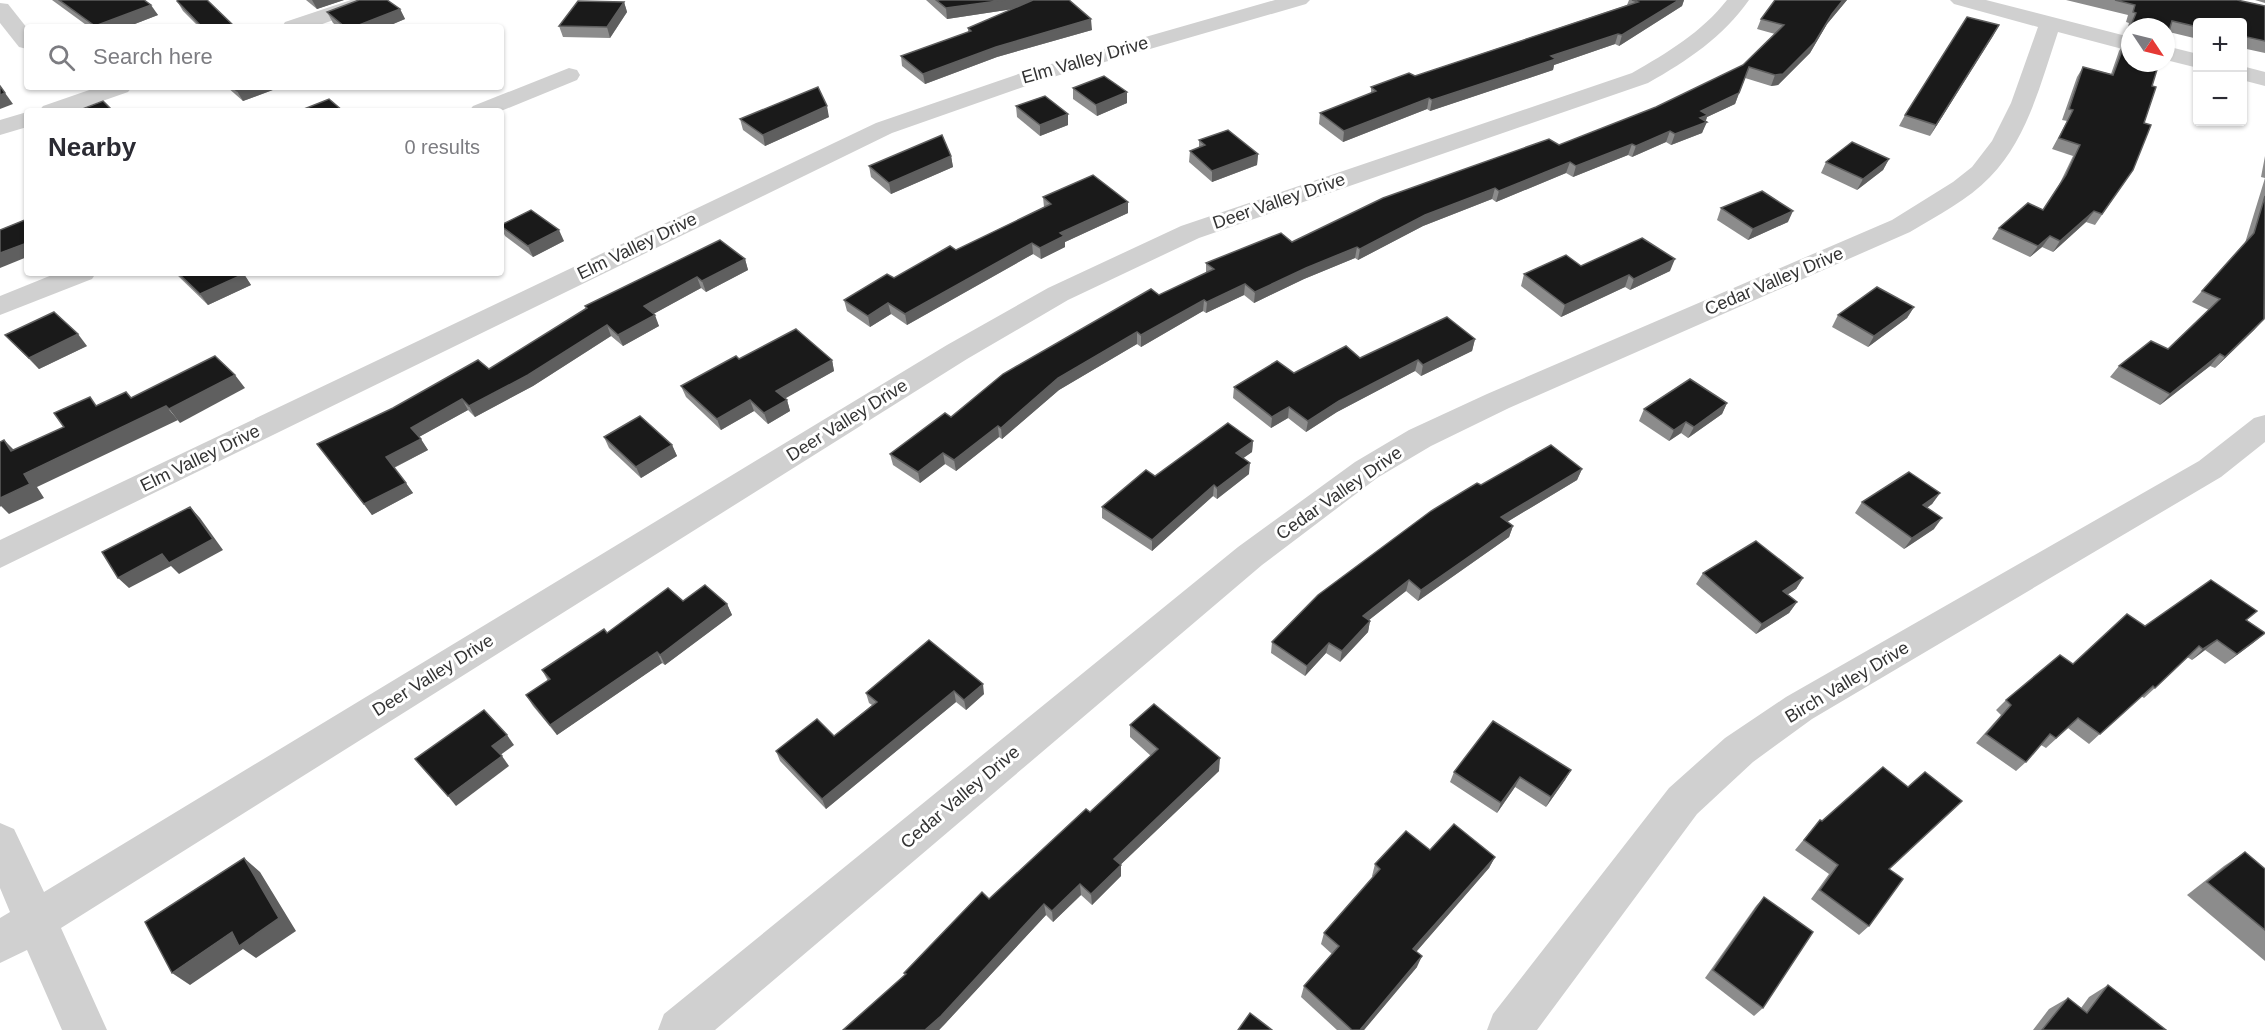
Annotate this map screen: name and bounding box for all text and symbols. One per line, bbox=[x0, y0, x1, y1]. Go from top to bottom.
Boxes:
north arrow bbox=[2121, 18, 2175, 72]
map controls bbox=[2193, 18, 2247, 126]
button: + bbox=[2193, 18, 2247, 72]
search box bbox=[24, 24, 504, 90]
street label: Elm Valley Drive bbox=[1019, 32, 1151, 88]
icon: search bbox=[45, 41, 78, 74]
text: Search here bbox=[93, 44, 213, 69]
button: − bbox=[2193, 72, 2247, 126]
text: Nearby bbox=[48, 132, 136, 162]
text: 0 results bbox=[404, 136, 480, 158]
street label: Deer Valley Drive bbox=[1210, 169, 1348, 233]
street label: Elm Valley Drive bbox=[574, 208, 700, 284]
street label: Cedar Valley Drive bbox=[1702, 243, 1846, 319]
street label: Deer Valley Drive bbox=[783, 375, 911, 465]
street label: Elm Valley Drive bbox=[137, 420, 263, 496]
street label: Cedar Valley Drive bbox=[1272, 442, 1406, 544]
street label: Deer Valley Drive bbox=[369, 630, 497, 720]
street label: Birch Valley Drive bbox=[1782, 637, 1912, 727]
street label: Cedar Valley Drive bbox=[897, 742, 1023, 852]

